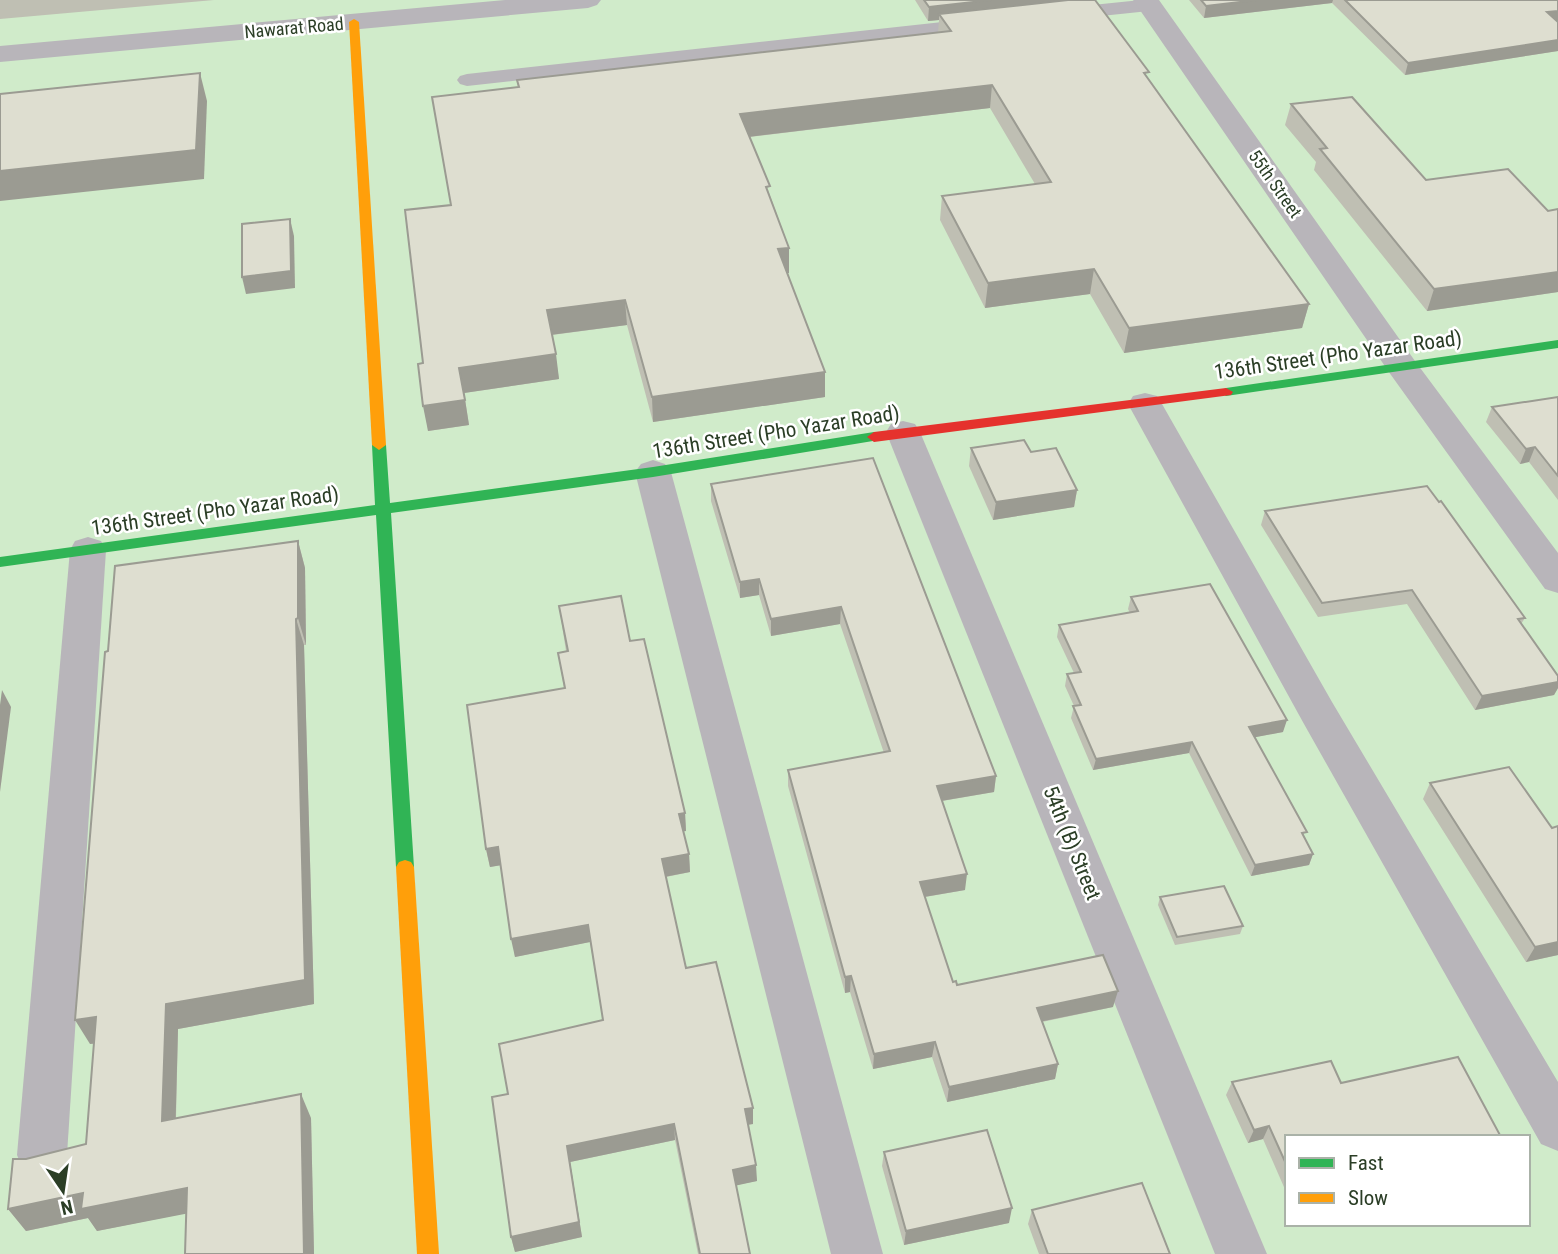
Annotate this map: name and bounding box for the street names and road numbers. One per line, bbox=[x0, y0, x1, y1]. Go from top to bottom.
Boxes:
street label: Nawarat Road bbox=[244, 13, 344, 42]
street label: 55th Street bbox=[1244, 146, 1306, 222]
street label: 136th Street (Pho Yazar Road) bbox=[1213, 326, 1463, 384]
street label: 136th Street (Pho Yazar Road) bbox=[651, 401, 901, 463]
street label: 136th Street (Pho Yazar Road) bbox=[90, 482, 340, 540]
street label: 54th (B) Street bbox=[1038, 783, 1106, 903]

